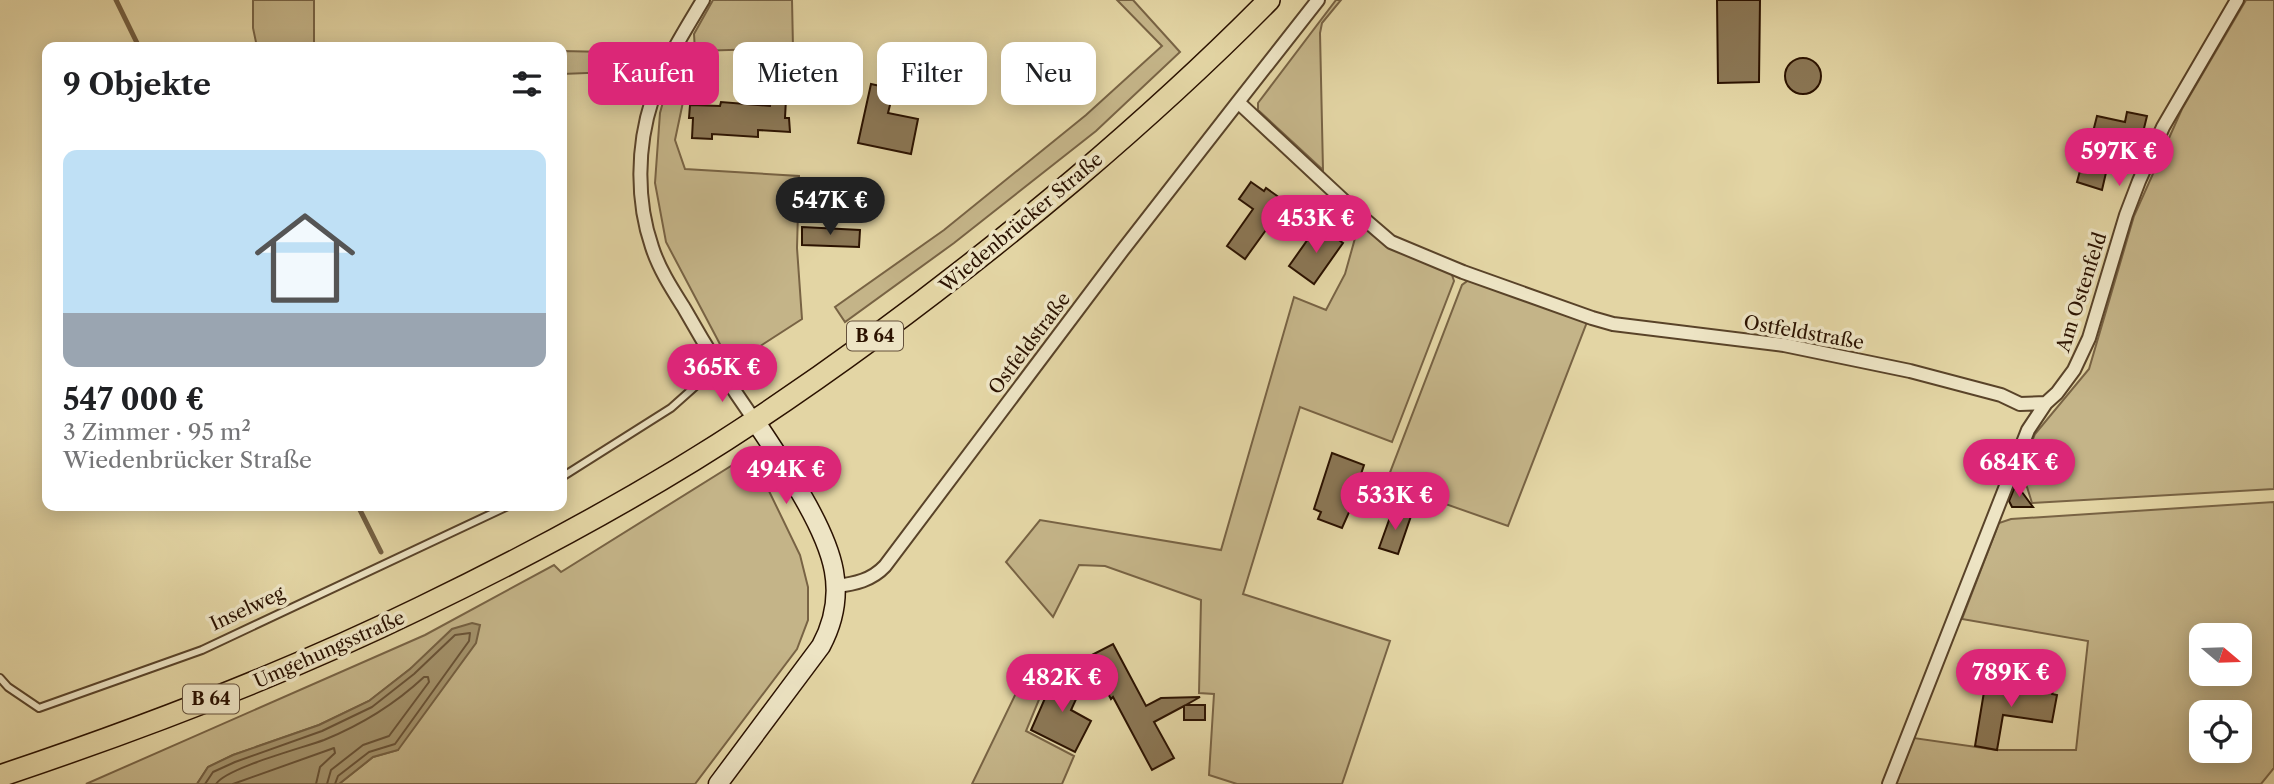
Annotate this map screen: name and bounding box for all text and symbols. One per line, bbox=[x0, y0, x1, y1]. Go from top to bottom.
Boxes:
chip: Kaufen bbox=[588, 42, 719, 105]
chip: Mieten bbox=[733, 42, 863, 105]
chip: Filter bbox=[877, 42, 987, 105]
chip: Neu bbox=[1001, 42, 1096, 105]
icon: filters bbox=[508, 65, 546, 103]
text: 9 Objekte bbox=[63, 66, 211, 103]
pin: 597K € bbox=[2062, 128, 2176, 188]
text: 597K € bbox=[2081, 137, 2157, 165]
street label: Wiedenbrücker Straße bbox=[934, 147, 1107, 298]
pin: 547K € bbox=[773, 177, 887, 237]
text: 547K € bbox=[792, 186, 868, 214]
icon: home bbox=[242, 195, 368, 321]
pin: 453K € bbox=[1259, 196, 1373, 255]
text: 453K € bbox=[1277, 204, 1355, 232]
street label: Am Ostenfeld bbox=[2051, 229, 2112, 356]
street label: Ostfeldstraße bbox=[984, 288, 1075, 399]
street label: Ostfeldstraße bbox=[1742, 311, 1866, 354]
road number: B 64 bbox=[847, 322, 903, 350]
pin: 365K € bbox=[665, 344, 779, 404]
text: 365K € bbox=[683, 353, 761, 381]
text: 547 000 € bbox=[63, 381, 204, 418]
text: 3 Zimmer · 95 m² bbox=[63, 418, 251, 446]
pin: 684K € bbox=[1962, 440, 2076, 499]
text: Wiedenbrücker Straße bbox=[63, 446, 312, 474]
pin: 494K € bbox=[729, 447, 843, 506]
text: 684K € bbox=[1979, 448, 2059, 476]
text: 494K € bbox=[746, 455, 826, 483]
pin: 533K € bbox=[1338, 472, 1452, 532]
text: 533K € bbox=[1357, 481, 1433, 509]
street label: Inselweg bbox=[206, 581, 289, 636]
street label: Umgehungsstraße bbox=[250, 606, 408, 693]
north arrow bbox=[2189, 623, 2252, 686]
map controls bbox=[2189, 623, 2252, 763]
pin: 789K € bbox=[1954, 650, 2068, 709]
pin: 482K € bbox=[1005, 654, 1119, 714]
text: 789K € bbox=[1972, 658, 2050, 686]
text: 482K € bbox=[1022, 663, 1102, 691]
road number: B 64 bbox=[183, 684, 239, 714]
button: locate bbox=[2189, 700, 2252, 763]

